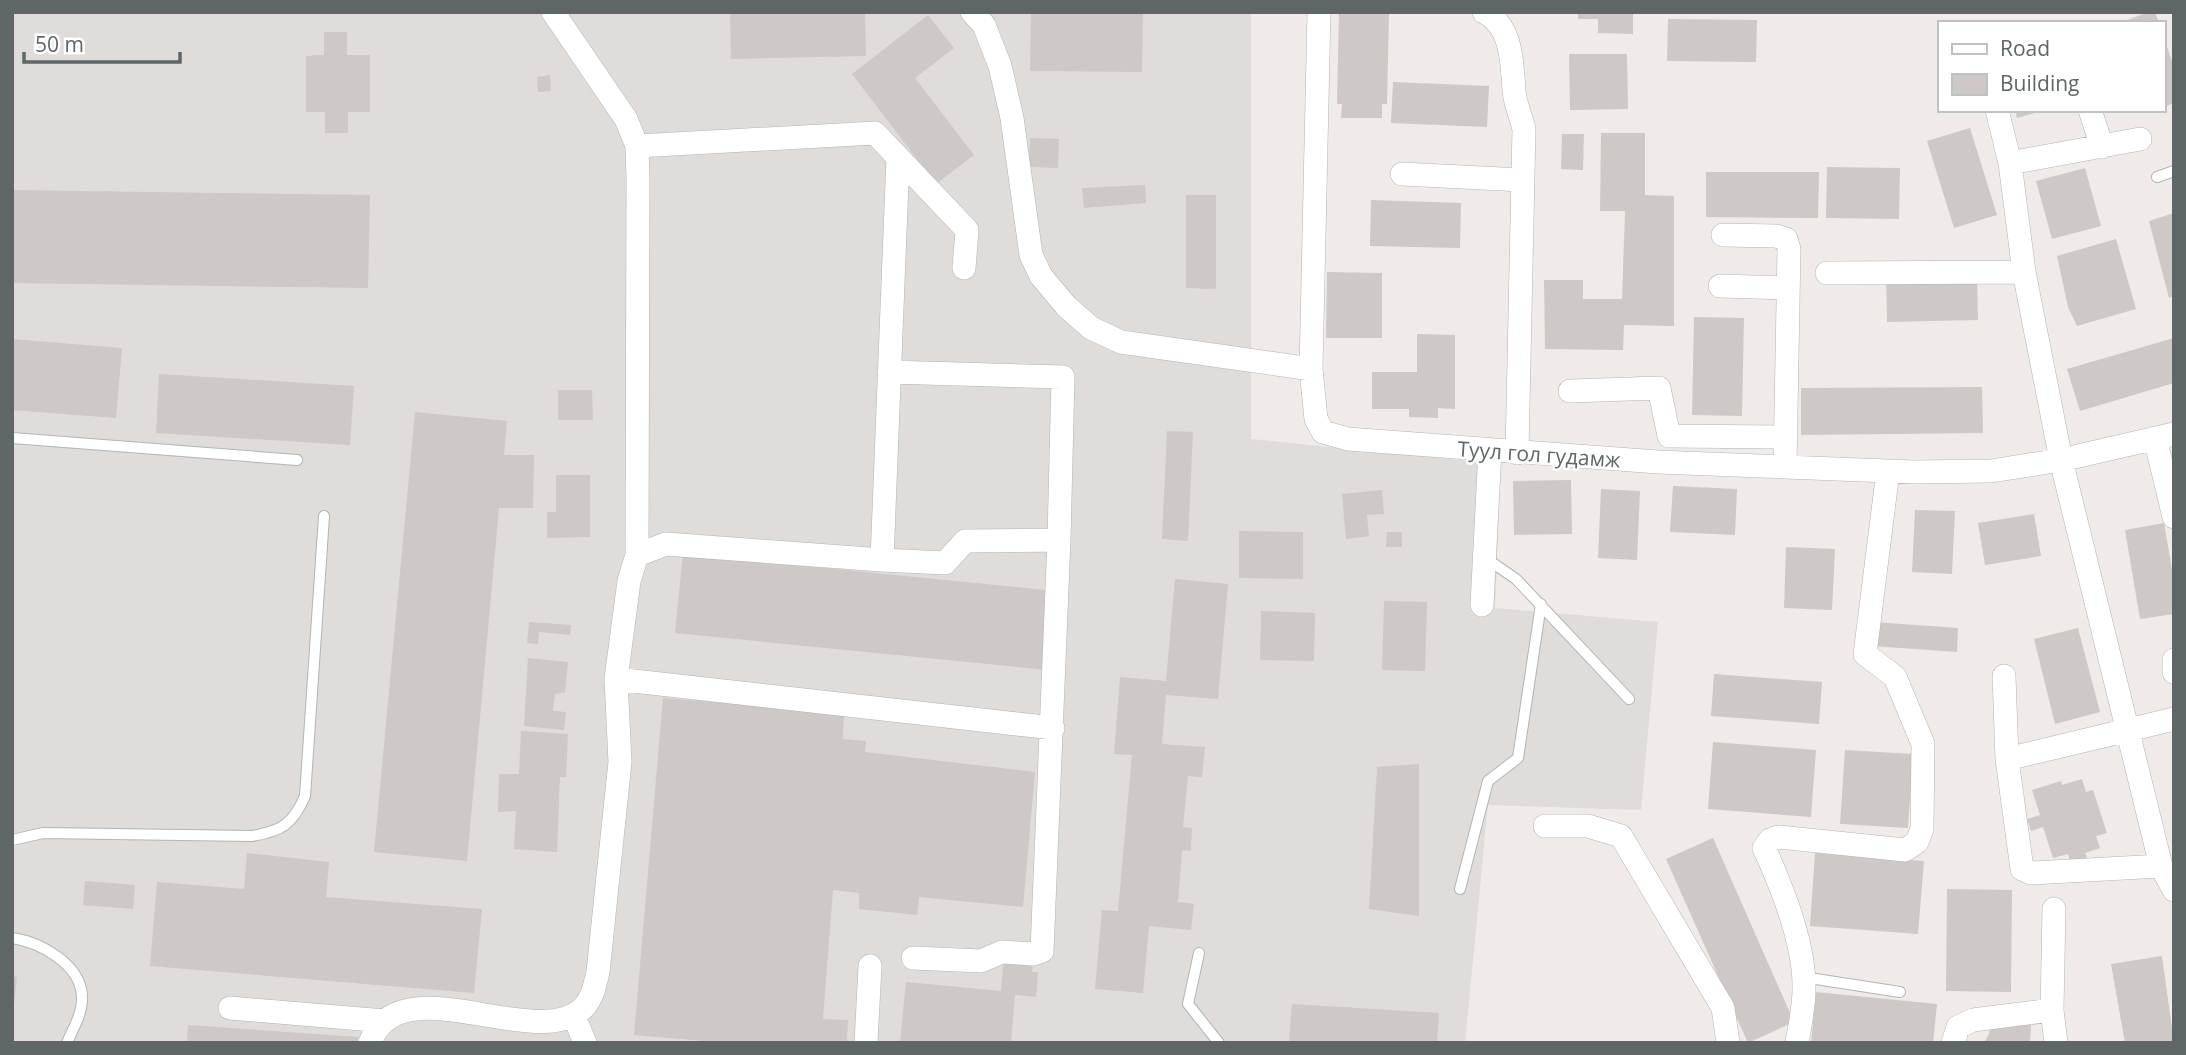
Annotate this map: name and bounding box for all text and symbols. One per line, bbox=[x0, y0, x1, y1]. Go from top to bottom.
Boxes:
scale bar bbox=[24, 21, 180, 65]
legend bbox=[1938, 21, 2165, 112]
text: 50 m bbox=[35, 30, 84, 58]
text: Road bbox=[2000, 34, 2050, 62]
text: Building bbox=[2000, 69, 2079, 97]
street label: Туул гол гудамж bbox=[1457, 434, 1622, 474]

